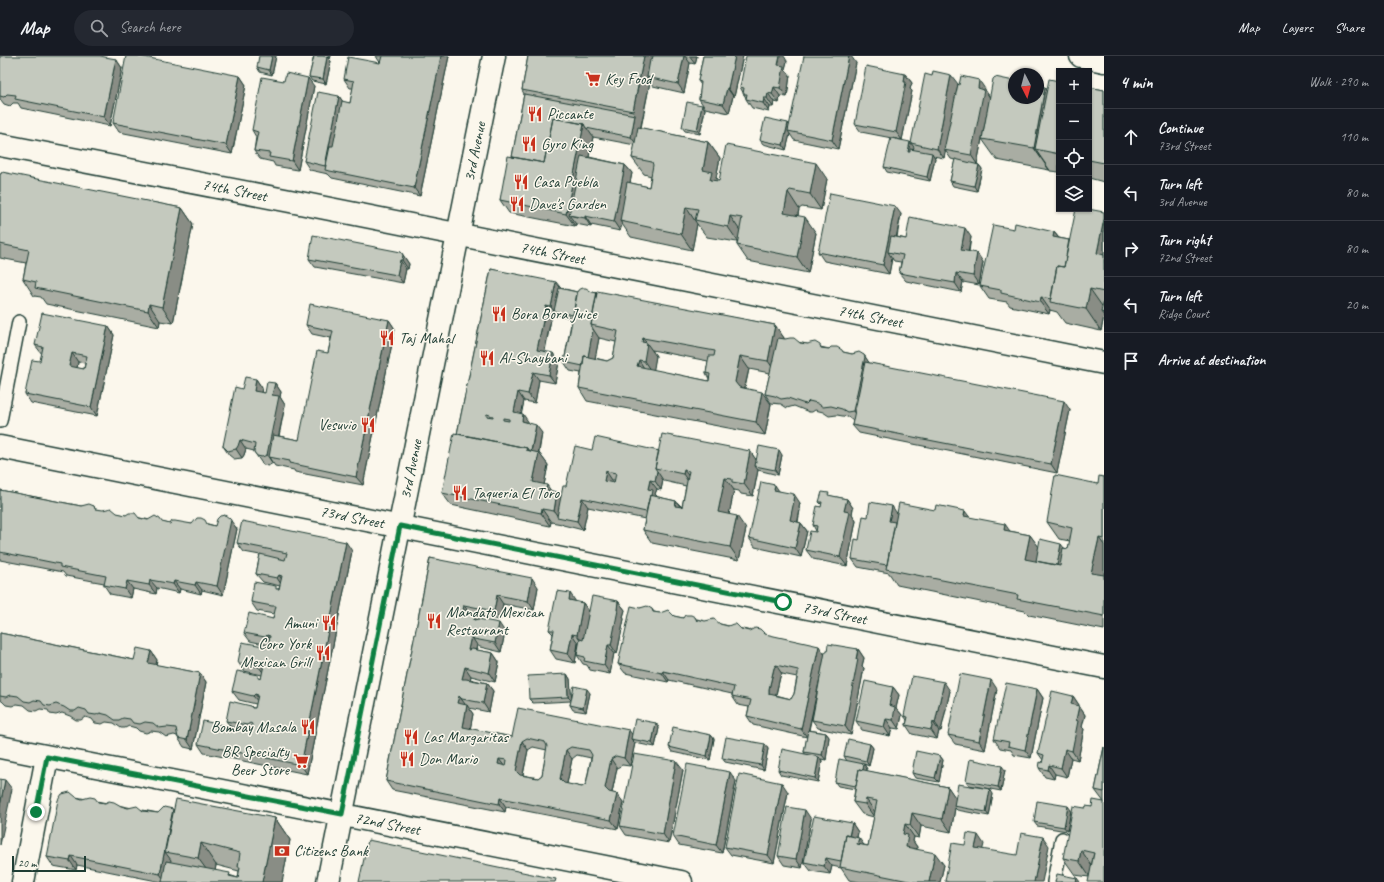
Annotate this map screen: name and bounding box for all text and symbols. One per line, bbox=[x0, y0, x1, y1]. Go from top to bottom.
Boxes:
search box bbox=[74, 10, 354, 46]
text: Map bbox=[20, 16, 50, 40]
icon: search bbox=[88, 17, 110, 39]
text: Search here bbox=[120, 18, 181, 37]
text: Map bbox=[1238, 19, 1260, 36]
text: Layers bbox=[1282, 19, 1313, 36]
text: Share bbox=[1335, 19, 1364, 36]
north arrow bbox=[1008, 68, 1044, 104]
map controls bbox=[1056, 68, 1092, 212]
button: + bbox=[1056, 68, 1092, 104]
place label: Key Food bbox=[605, 69, 654, 89]
supermarket icon: Key Food bbox=[584, 70, 602, 88]
text: 4 min bbox=[1120, 72, 1153, 93]
text: Walk · 290 m bbox=[1309, 74, 1368, 90]
place label: Piccante bbox=[547, 104, 595, 124]
button: − bbox=[1056, 104, 1092, 140]
restaurant icon: Piccante bbox=[526, 105, 544, 123]
street label: 3rd Avenue bbox=[459, 118, 491, 183]
text: Continue bbox=[1158, 119, 1203, 138]
icon: ahead bbox=[1120, 126, 1142, 148]
text: 110 m bbox=[1340, 129, 1368, 145]
place label: Gyro King bbox=[541, 134, 595, 154]
restaurant icon: Gyro King bbox=[520, 135, 538, 153]
text: 73rd Street bbox=[1158, 138, 1211, 154]
button: locate bbox=[1056, 140, 1092, 176]
place label: Casa Puebla bbox=[533, 172, 599, 192]
restaurant icon: Casa Puebla bbox=[512, 173, 530, 191]
street label: 74th Street bbox=[201, 174, 270, 207]
text: Turn left bbox=[1158, 175, 1201, 194]
button: layers bbox=[1056, 176, 1092, 212]
icon: left bbox=[1120, 182, 1142, 204]
text: 80 m bbox=[1346, 185, 1368, 201]
place label: Dave's Garden bbox=[529, 194, 607, 214]
text: 3rd Avenue bbox=[1158, 194, 1207, 210]
restaurant icon: Dave's Garden bbox=[508, 195, 526, 213]
text: Turn right bbox=[1158, 231, 1211, 250]
street label: 74th Street bbox=[518, 237, 588, 270]
icon: right bbox=[1120, 238, 1142, 260]
text: 80 m bbox=[1346, 241, 1368, 257]
text: 72nd Street bbox=[1158, 250, 1212, 266]
text: Turn left bbox=[1158, 287, 1201, 306]
icon: left bbox=[1120, 294, 1142, 316]
text: 20 m bbox=[1346, 297, 1368, 313]
street label: 74th Street bbox=[836, 300, 906, 333]
place label: Bora Bora Juice bbox=[511, 304, 598, 324]
restaurant icon: Bora Bora Juice bbox=[490, 305, 508, 323]
text: Ridge Court bbox=[1158, 306, 1209, 322]
place label: Taj Mahal bbox=[399, 328, 457, 348]
restaurant icon: Taj Mahal bbox=[378, 329, 396, 347]
place label: Al-Shaybani bbox=[499, 348, 568, 368]
restaurant icon: Al-Shaybani bbox=[478, 349, 496, 367]
icon: arrive bbox=[1120, 350, 1142, 372]
text: Arrive at destination bbox=[1158, 351, 1265, 370]
place label: Vesuvio bbox=[318, 415, 357, 435]
restaurant icon: Vesuvio bbox=[359, 416, 377, 434]
street label: 3rd Avenue bbox=[395, 436, 427, 501]
place label: Taqueria El Toro bbox=[472, 483, 561, 503]
restaurant icon: Taqueria El Toro bbox=[451, 484, 469, 502]
street label: 73rd Street bbox=[318, 501, 388, 534]
route start bbox=[774, 593, 792, 611]
street label: 73rd Street bbox=[801, 597, 870, 630]
place label: Mandato Mexican Restaurant bbox=[446, 602, 545, 640]
restaurant icon: Mandato Mexican Restaurant bbox=[425, 612, 443, 630]
place label: Amuni bbox=[284, 613, 319, 633]
restaurant icon: Amuni bbox=[320, 614, 338, 632]
place label: Coro York Mexican Grill bbox=[241, 634, 314, 672]
restaurant icon: Coro York Mexican Grill bbox=[314, 644, 332, 662]
place label: Bombay Masala bbox=[211, 717, 298, 737]
restaurant icon: Bombay Masala bbox=[299, 718, 317, 736]
place label: Las Margaritas bbox=[423, 727, 510, 747]
restaurant icon: Las Margaritas bbox=[402, 728, 420, 746]
place label: BR Specialty Beer Store bbox=[222, 742, 291, 780]
place label: Don Mario bbox=[419, 749, 479, 769]
restaurant icon: Don Mario bbox=[398, 750, 416, 768]
supermarket icon: BR Specialty Beer Store bbox=[292, 752, 310, 770]
route end bbox=[27, 803, 45, 821]
street label: 72nd Street bbox=[353, 808, 424, 840]
place label: Citizens Bank bbox=[294, 841, 369, 861]
bank icon: Citizens Bank bbox=[273, 842, 291, 860]
scale bar bbox=[12, 854, 86, 873]
text: 20 m bbox=[18, 856, 37, 870]

